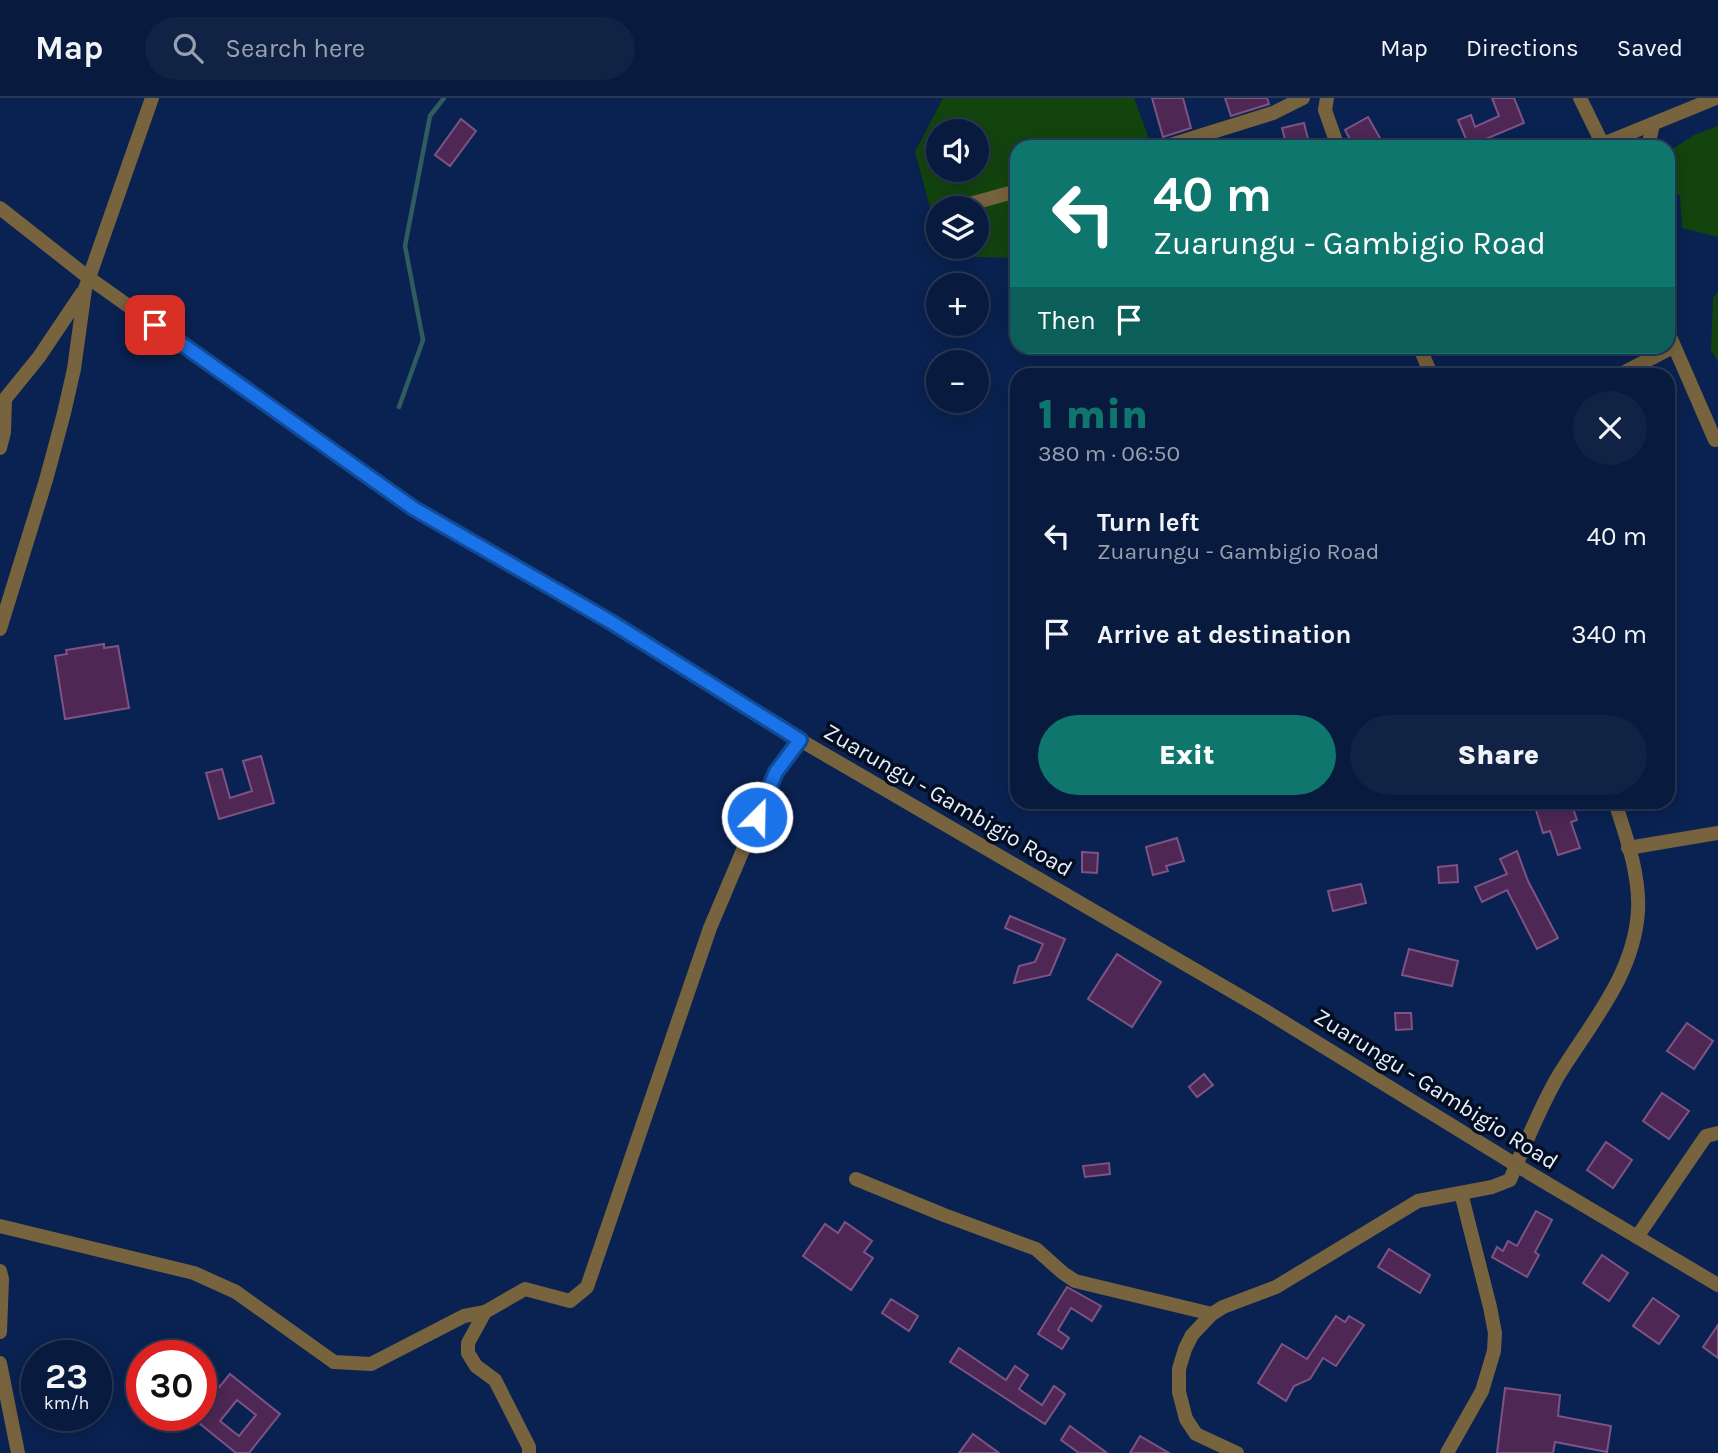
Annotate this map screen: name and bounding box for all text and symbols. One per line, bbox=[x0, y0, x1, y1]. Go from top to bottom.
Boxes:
search box bbox=[145, 17, 635, 80]
text: Map bbox=[35, 29, 103, 67]
icon: search bbox=[169, 29, 207, 67]
text: Search here bbox=[225, 33, 365, 64]
text: Map bbox=[1380, 34, 1428, 62]
text: Directions bbox=[1466, 34, 1579, 62]
text: Saved bbox=[1617, 34, 1683, 62]
map controls bbox=[926, 119, 989, 413]
button: sound bbox=[926, 119, 989, 182]
text: 40 m bbox=[1153, 166, 1272, 223]
icon: left bbox=[1038, 168, 1129, 259]
button: layers bbox=[926, 196, 989, 259]
text: Zuarungu - Gambigio Road bbox=[1153, 225, 1546, 262]
button: + bbox=[926, 273, 989, 336]
pin bbox=[125, 295, 185, 355]
icon: arrive bbox=[1110, 301, 1148, 339]
text: Then bbox=[1038, 305, 1096, 336]
icon: arrive bbox=[136, 306, 174, 344]
button: − bbox=[926, 350, 989, 413]
text: 1 min bbox=[1038, 389, 1148, 439]
button: close bbox=[1573, 391, 1647, 465]
text: 380 m · 06:50 bbox=[1038, 440, 1180, 467]
text: Turn left bbox=[1097, 507, 1199, 538]
icon: left bbox=[1038, 517, 1076, 555]
text: 40 m bbox=[1587, 521, 1647, 552]
text: Zuarungu - Gambigio Road bbox=[1097, 538, 1379, 565]
icon: arrive bbox=[1038, 615, 1076, 653]
text: Arrive at destination bbox=[1097, 619, 1351, 650]
text: 340 m bbox=[1571, 619, 1647, 650]
button: Exit bbox=[1038, 715, 1336, 795]
button: Share bbox=[1350, 715, 1647, 795]
street label: Zuarungu - Gambigio Road bbox=[819, 718, 1077, 882]
position arrow bbox=[720, 780, 794, 854]
street label: Zuarungu - Gambigio Road bbox=[1309, 1003, 1563, 1175]
speed limit sign: 30 bbox=[126, 1340, 217, 1431]
text: 23 bbox=[45, 1356, 88, 1397]
text: km/h bbox=[44, 1392, 89, 1414]

